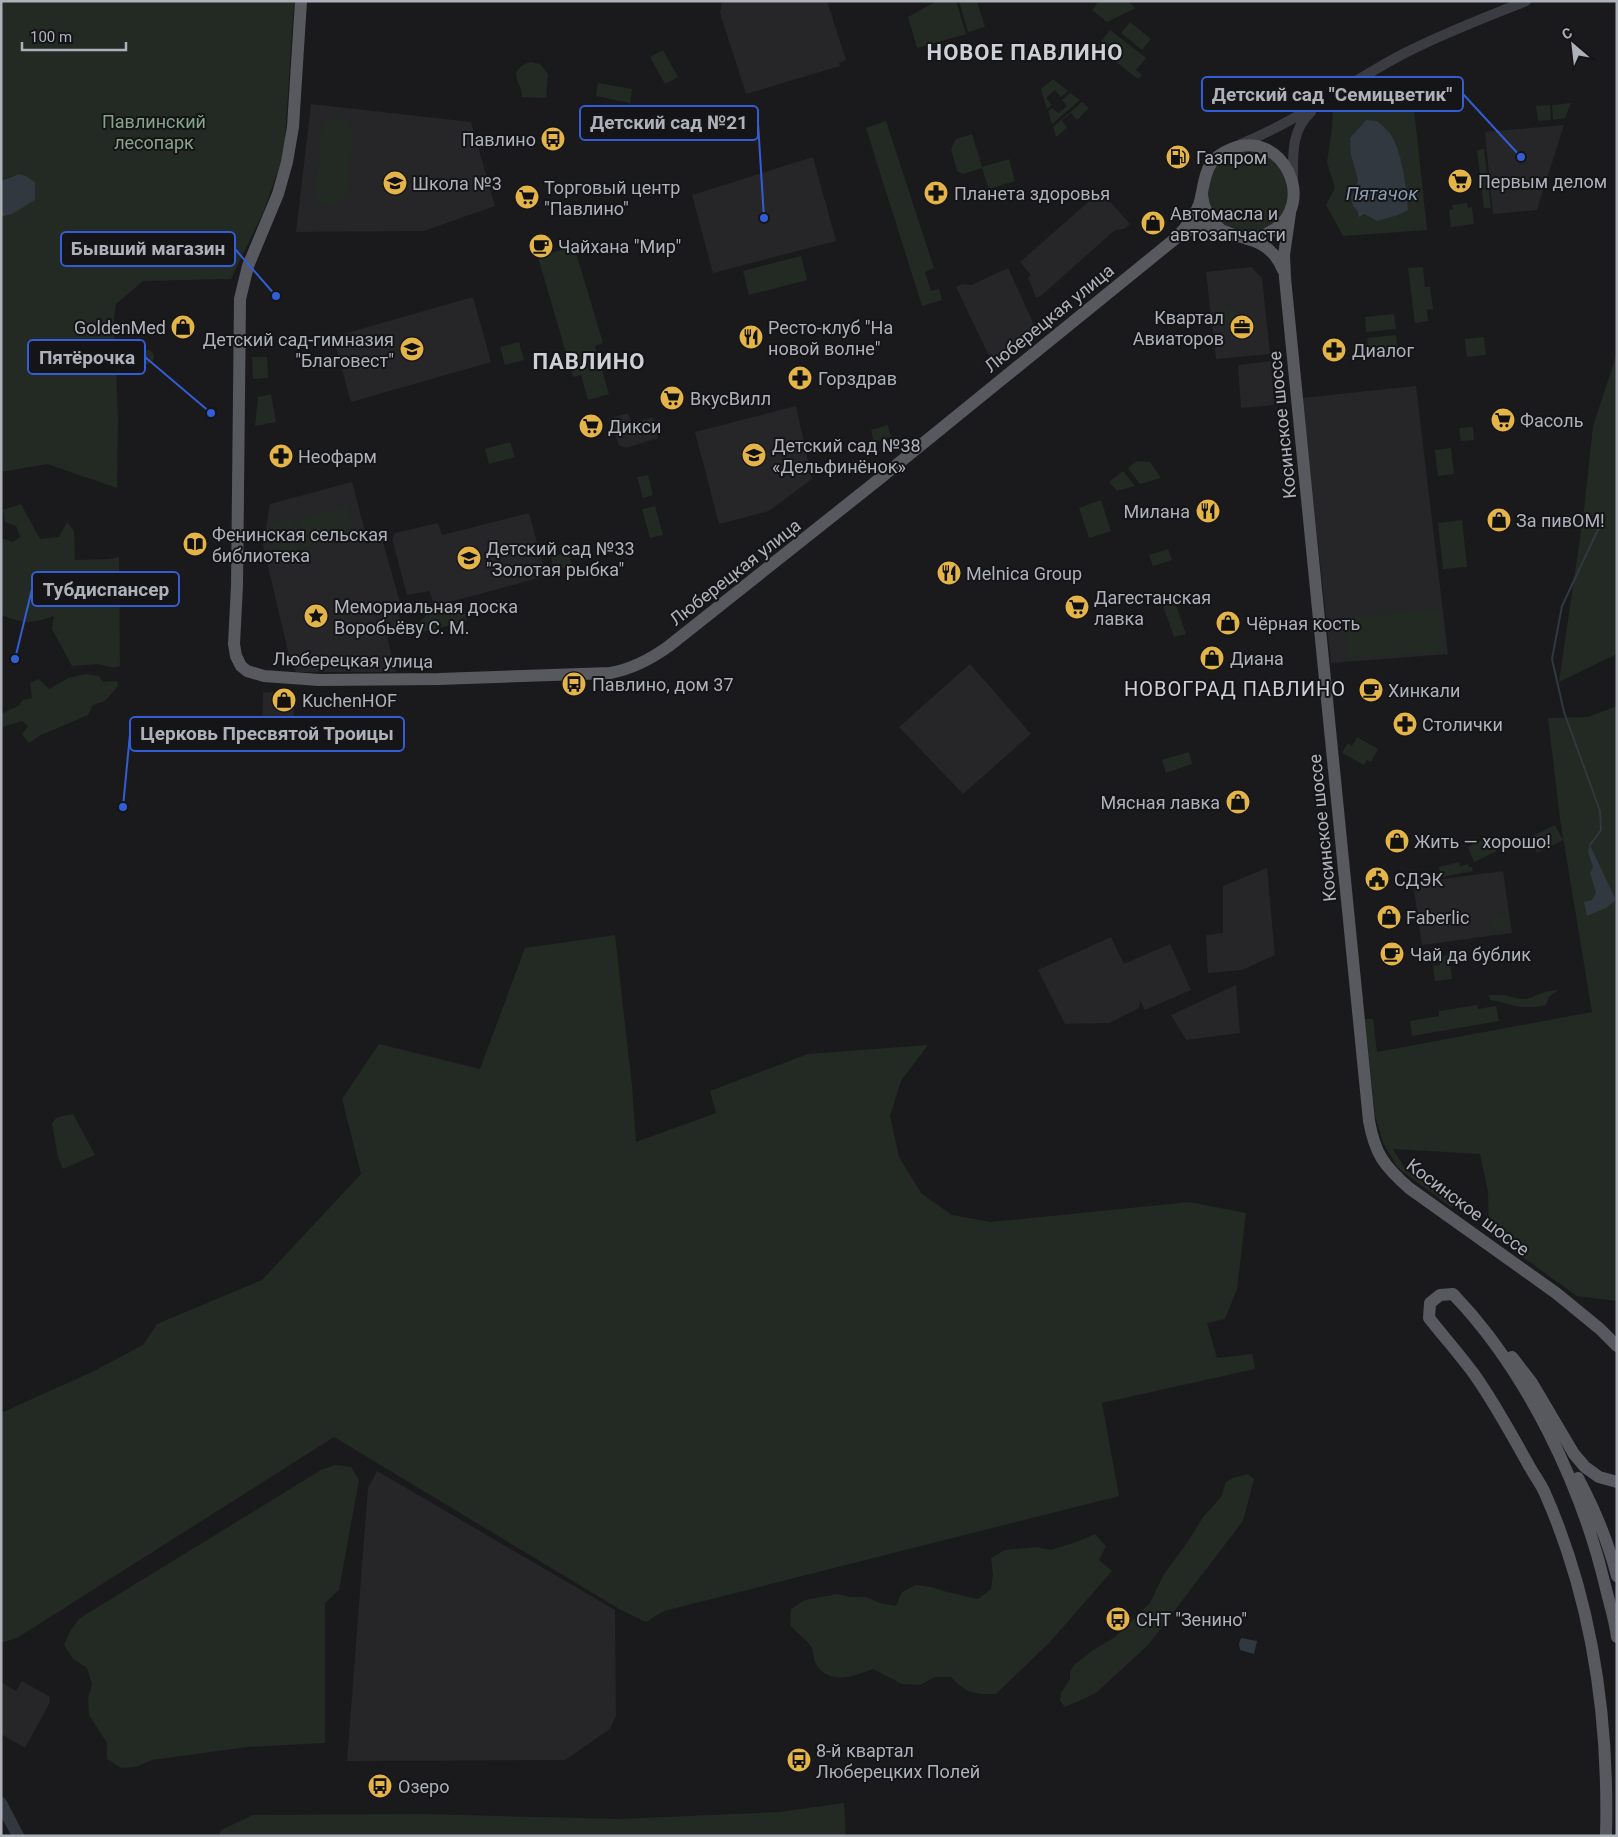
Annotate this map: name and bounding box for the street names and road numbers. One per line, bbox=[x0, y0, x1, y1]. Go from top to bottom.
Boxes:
street label: Люберецкая улица bbox=[980, 259, 1118, 377]
street label: Косинское шоссе bbox=[1264, 350, 1300, 500]
street label: Люберецкая улица bbox=[665, 514, 805, 630]
street label: Люберецкая улица bbox=[273, 648, 433, 672]
street label: Косинское шоссе bbox=[1304, 753, 1340, 903]
street label: Косинское шоссе bbox=[1402, 1154, 1534, 1260]

